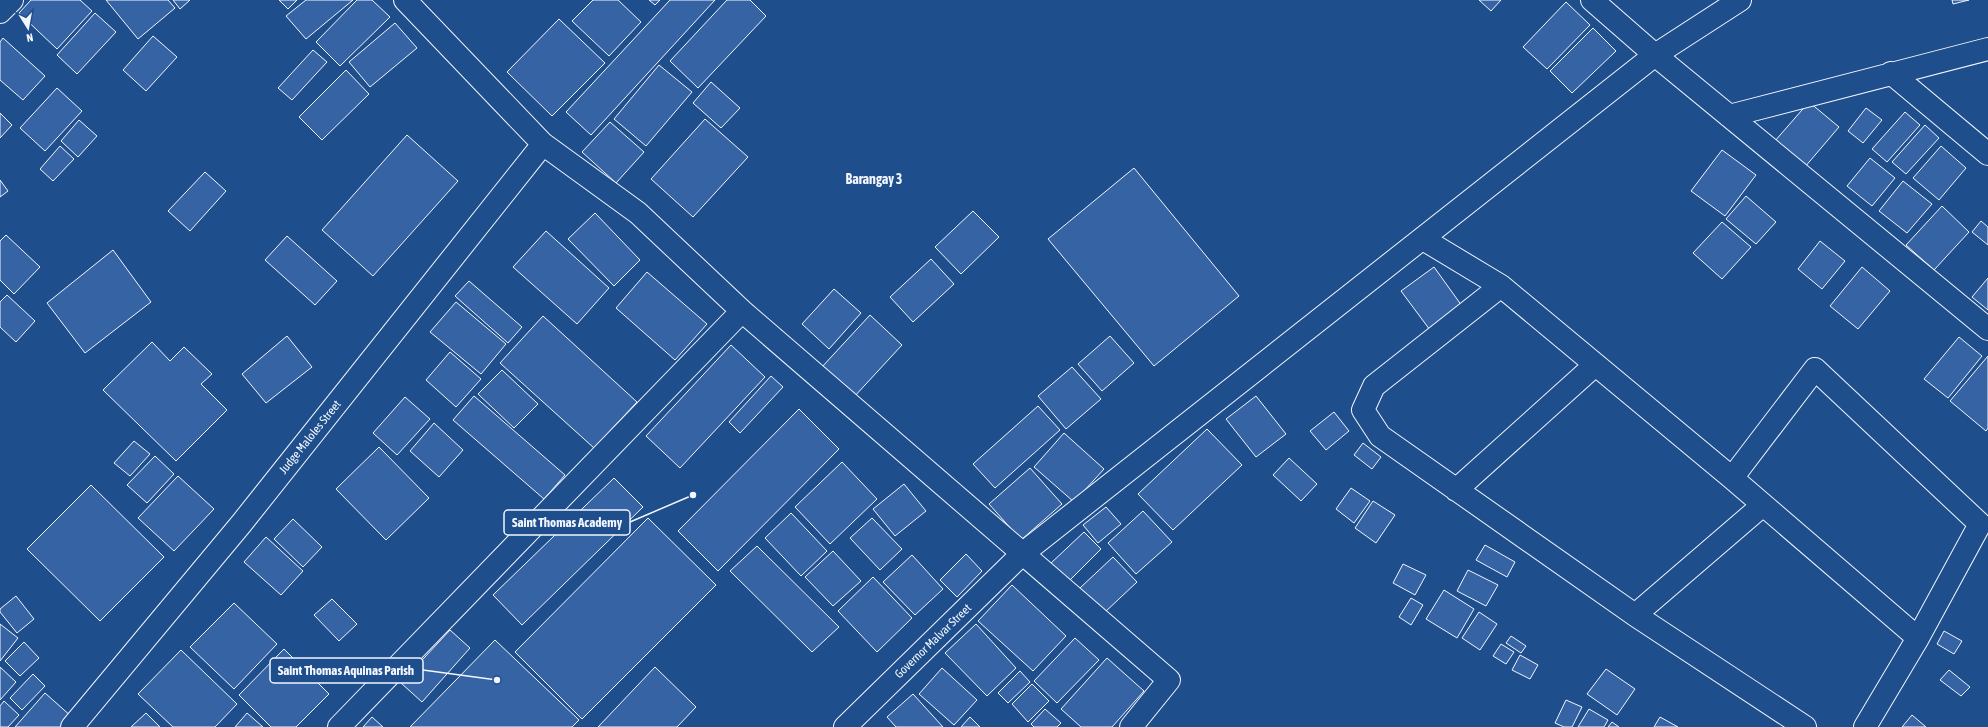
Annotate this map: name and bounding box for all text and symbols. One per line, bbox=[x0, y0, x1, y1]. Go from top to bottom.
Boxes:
north arrow bbox=[8, 8, 48, 48]
text: N bbox=[26, 31, 34, 44]
district label: Barangay 3 bbox=[846, 171, 902, 187]
street label: Judge Maloles Street bbox=[276, 397, 344, 477]
callout: Saint Thomas Academy bbox=[504, 510, 630, 535]
text: Saint Thomas Academy bbox=[512, 515, 623, 530]
street label: Governor Malvar Street bbox=[892, 601, 975, 681]
callout: Saint Thomas Aquinas Parish bbox=[270, 658, 423, 683]
text: Saint Thomas Aquinas Parish bbox=[278, 663, 414, 678]

